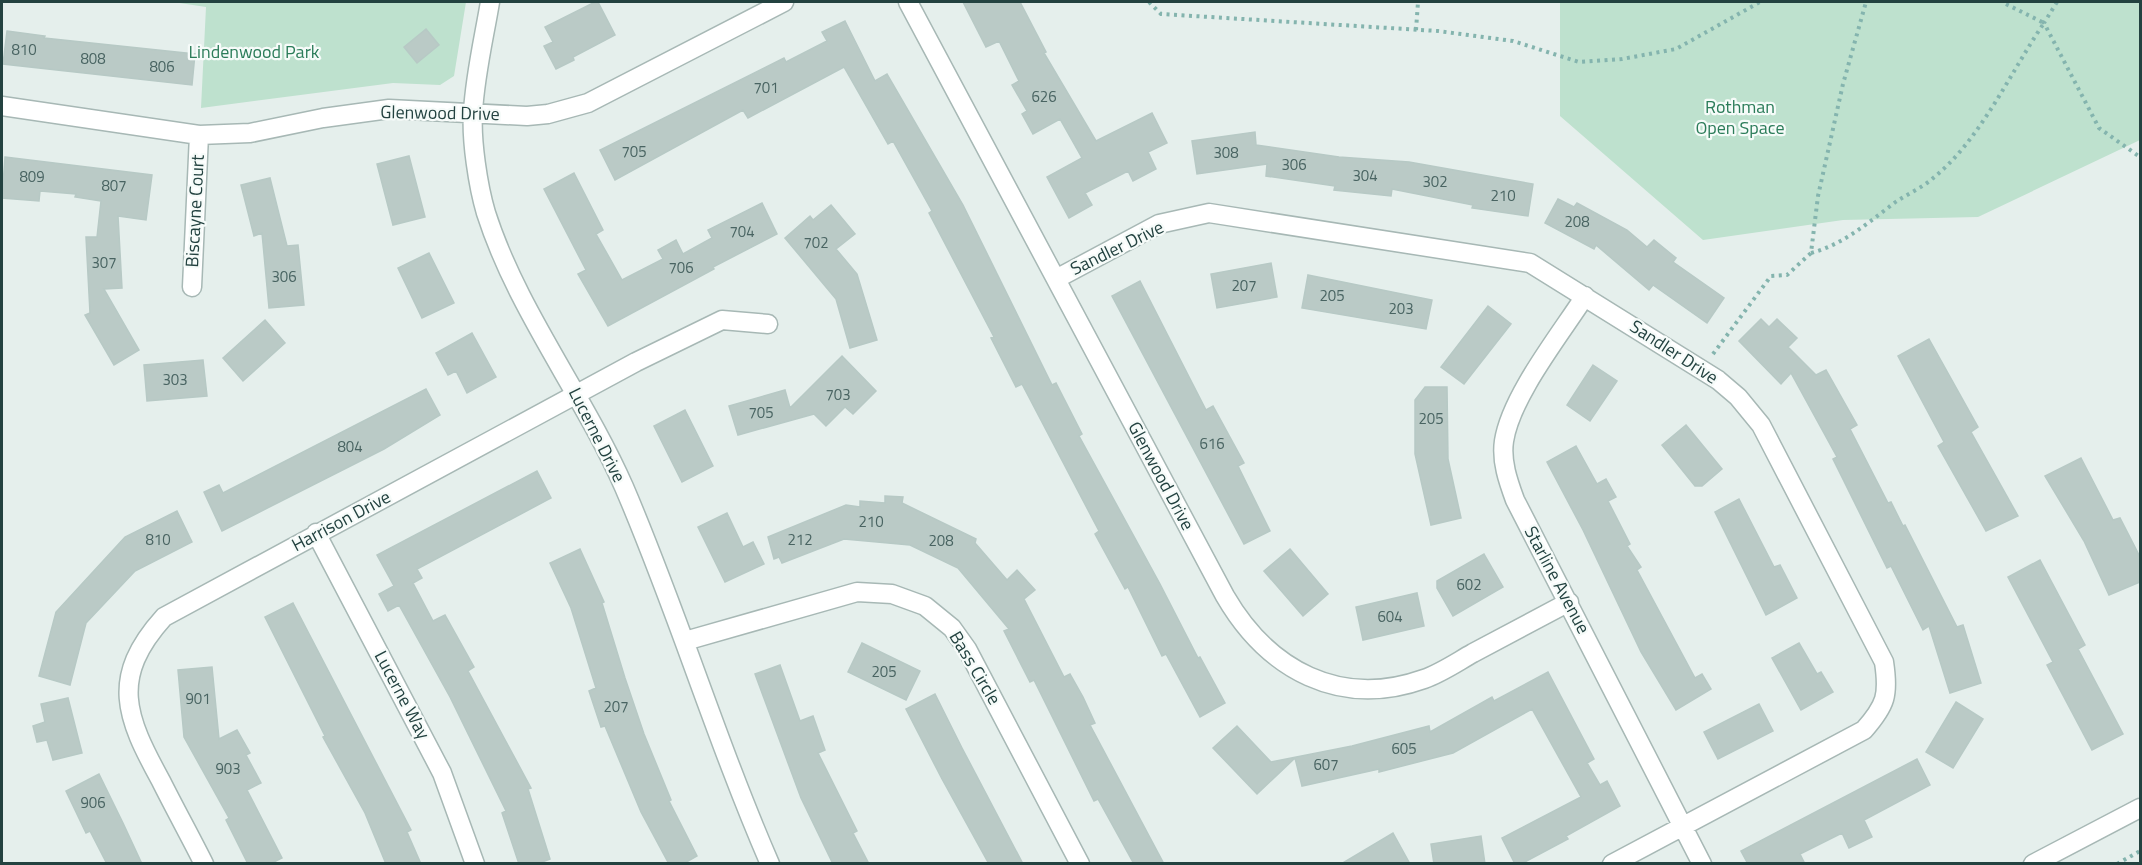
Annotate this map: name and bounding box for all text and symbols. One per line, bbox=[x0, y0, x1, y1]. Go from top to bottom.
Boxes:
house number: 810 bbox=[11, 38, 37, 61]
park label: Lindenwood Park bbox=[189, 38, 320, 65]
house number: 808 bbox=[80, 47, 106, 70]
house number: 806 bbox=[149, 55, 175, 78]
house number: 701 bbox=[753, 76, 779, 99]
house number: 626 bbox=[1031, 85, 1057, 108]
park label: Rothman Open Space bbox=[1695, 93, 1785, 141]
street label: Glenwood Drive bbox=[380, 98, 500, 127]
house number: 705 bbox=[621, 140, 647, 163]
house number: 308 bbox=[1213, 141, 1239, 164]
street label: Biscayne Court bbox=[178, 153, 211, 268]
house number: 306 bbox=[1281, 153, 1307, 176]
house number: 304 bbox=[1352, 164, 1378, 187]
house number: 809 bbox=[19, 165, 45, 188]
house number: 302 bbox=[1422, 170, 1448, 193]
house number: 807 bbox=[101, 174, 127, 197]
house number: 210 bbox=[1490, 184, 1516, 207]
house number: 208 bbox=[1564, 210, 1590, 233]
street label: Sandler Drive bbox=[1066, 213, 1168, 282]
house number: 704 bbox=[729, 220, 755, 243]
house number: 702 bbox=[803, 231, 829, 254]
house number: 307 bbox=[91, 251, 117, 274]
house number: 706 bbox=[668, 256, 694, 279]
house number: 306 bbox=[271, 265, 297, 288]
house number: 207 bbox=[1231, 274, 1257, 297]
house number: 205 bbox=[1319, 284, 1345, 307]
house number: 203 bbox=[1388, 297, 1414, 320]
street label: Sandler Drive bbox=[1625, 313, 1724, 390]
house number: 303 bbox=[162, 368, 188, 391]
street label: Lucerne Drive bbox=[562, 383, 633, 487]
house number: 703 bbox=[825, 383, 851, 406]
house number: 705 bbox=[748, 401, 774, 424]
house number: 205 bbox=[1418, 407, 1444, 430]
street label: Glenwood Drive bbox=[1121, 417, 1201, 535]
house number: 616 bbox=[1199, 432, 1225, 455]
house number: 804 bbox=[337, 435, 363, 458]
street label: Harrison Drive bbox=[287, 483, 395, 558]
house number: 210 bbox=[858, 510, 884, 533]
street label: Starline Avenue bbox=[1518, 521, 1597, 638]
house number: 810 bbox=[145, 528, 171, 551]
house number: 212 bbox=[787, 528, 813, 551]
house number: 208 bbox=[928, 529, 954, 552]
house number: 602 bbox=[1456, 573, 1482, 596]
house number: 604 bbox=[1377, 605, 1403, 628]
street label: Bass Circle bbox=[943, 626, 1008, 710]
street label: Lucerne Way bbox=[368, 646, 437, 744]
house number: 205 bbox=[871, 660, 897, 683]
house number: 901 bbox=[185, 687, 211, 710]
house number: 207 bbox=[603, 695, 629, 718]
house number: 605 bbox=[1391, 737, 1417, 760]
house number: 607 bbox=[1313, 753, 1339, 776]
house number: 903 bbox=[215, 757, 241, 780]
house number: 906 bbox=[80, 791, 106, 814]

